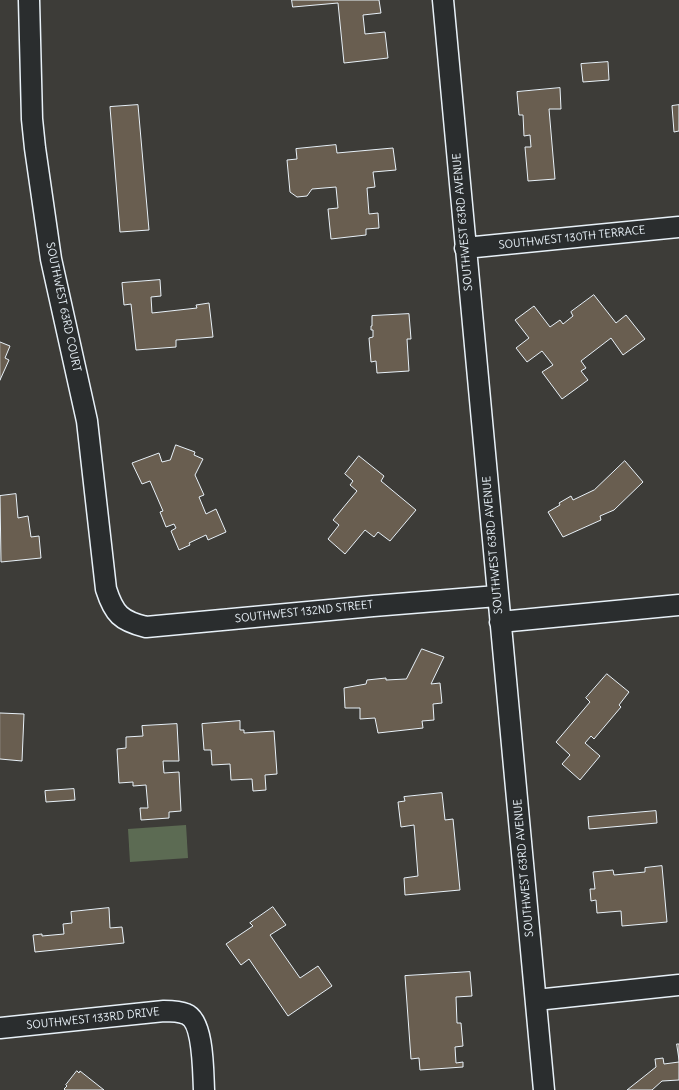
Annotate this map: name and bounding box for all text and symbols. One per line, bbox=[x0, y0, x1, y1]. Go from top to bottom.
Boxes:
street label: SOUTHWEST 63RD AVENUE bbox=[450, 153, 476, 291]
street label: SOUTHWEST 130TH TERRACE bbox=[498, 224, 646, 252]
street label: SOUTHWEST 63RD COURT bbox=[43, 241, 83, 373]
street label: SOUTHWEST 63RD AVENUE bbox=[480, 476, 506, 614]
street label: SOUTHWEST 132ND STREET bbox=[234, 598, 374, 626]
street label: SOUTHWEST 63RD AVENUE bbox=[511, 799, 537, 937]
street label: SOUTHWEST 133RD DRIVE bbox=[26, 1005, 160, 1033]

